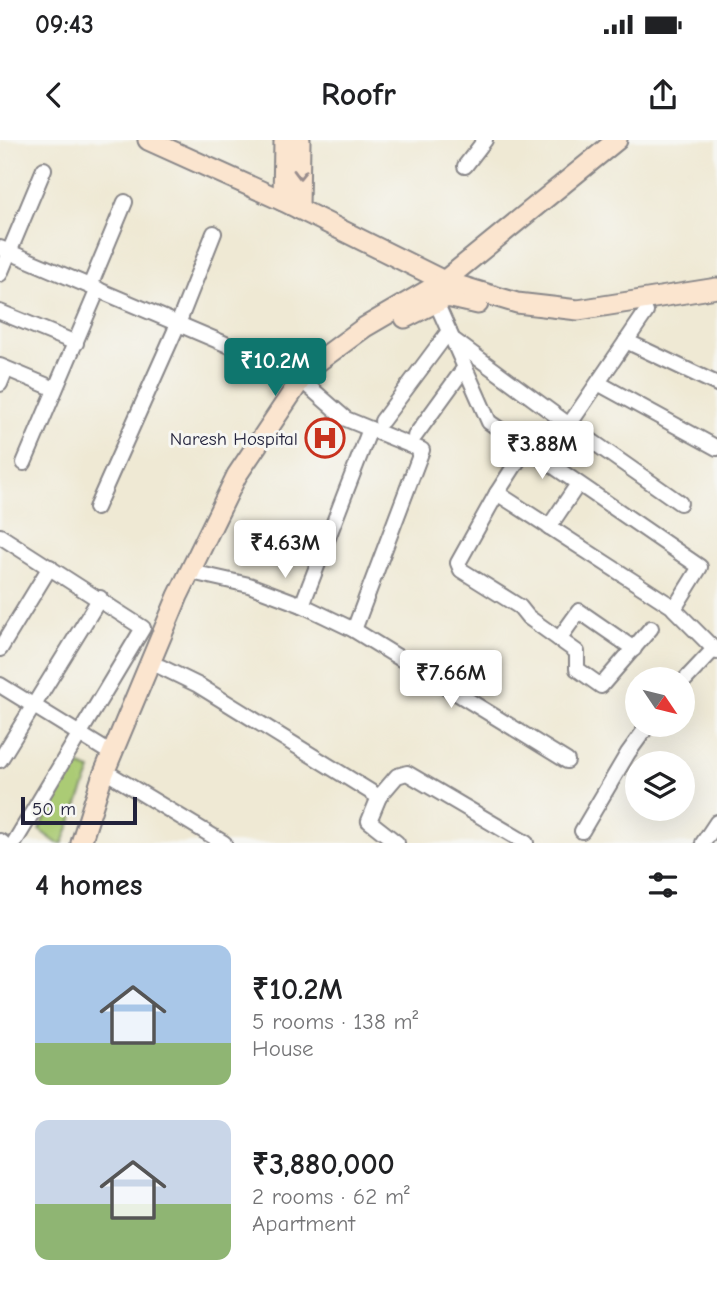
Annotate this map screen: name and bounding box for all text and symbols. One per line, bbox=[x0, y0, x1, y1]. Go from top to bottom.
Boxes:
text: 09:43 bbox=[35, 10, 94, 40]
icon: back bbox=[35, 76, 73, 114]
text: Roofr bbox=[321, 76, 396, 113]
icon: share bbox=[644, 76, 682, 114]
one-way arrow bbox=[292, 169, 307, 180]
pin: ₹10.2M bbox=[218, 338, 332, 398]
text: ₹10.2M bbox=[240, 347, 310, 374]
hospital icon: Naresh Hospital bbox=[304, 417, 346, 459]
pin: ₹3.88M bbox=[485, 422, 599, 481]
place label: Naresh Hospital bbox=[170, 428, 298, 450]
text: ₹3.88M bbox=[507, 430, 577, 457]
pin: ₹4.63M bbox=[228, 520, 342, 580]
text: ₹4.63M bbox=[250, 529, 320, 556]
pin: ₹7.66M bbox=[394, 650, 508, 710]
text: ₹7.66M bbox=[416, 659, 486, 686]
north arrow bbox=[625, 667, 695, 737]
map controls bbox=[625, 667, 695, 821]
button: layers bbox=[625, 751, 695, 821]
scale bar bbox=[21, 794, 136, 826]
text: 50 m bbox=[32, 798, 76, 820]
icon: filters bbox=[644, 866, 682, 904]
text: 4 homes bbox=[35, 868, 142, 903]
text: ₹10.2M bbox=[252, 972, 343, 1007]
icon: home bbox=[91, 973, 175, 1057]
text: 5 rooms · 138 m² bbox=[252, 1008, 418, 1035]
text: House bbox=[252, 1035, 314, 1062]
text: ₹3,880,000 bbox=[252, 1147, 395, 1182]
icon: home bbox=[91, 1148, 175, 1232]
text: 2 rooms · 62 m² bbox=[252, 1183, 410, 1210]
text: Apartment bbox=[252, 1210, 355, 1237]

